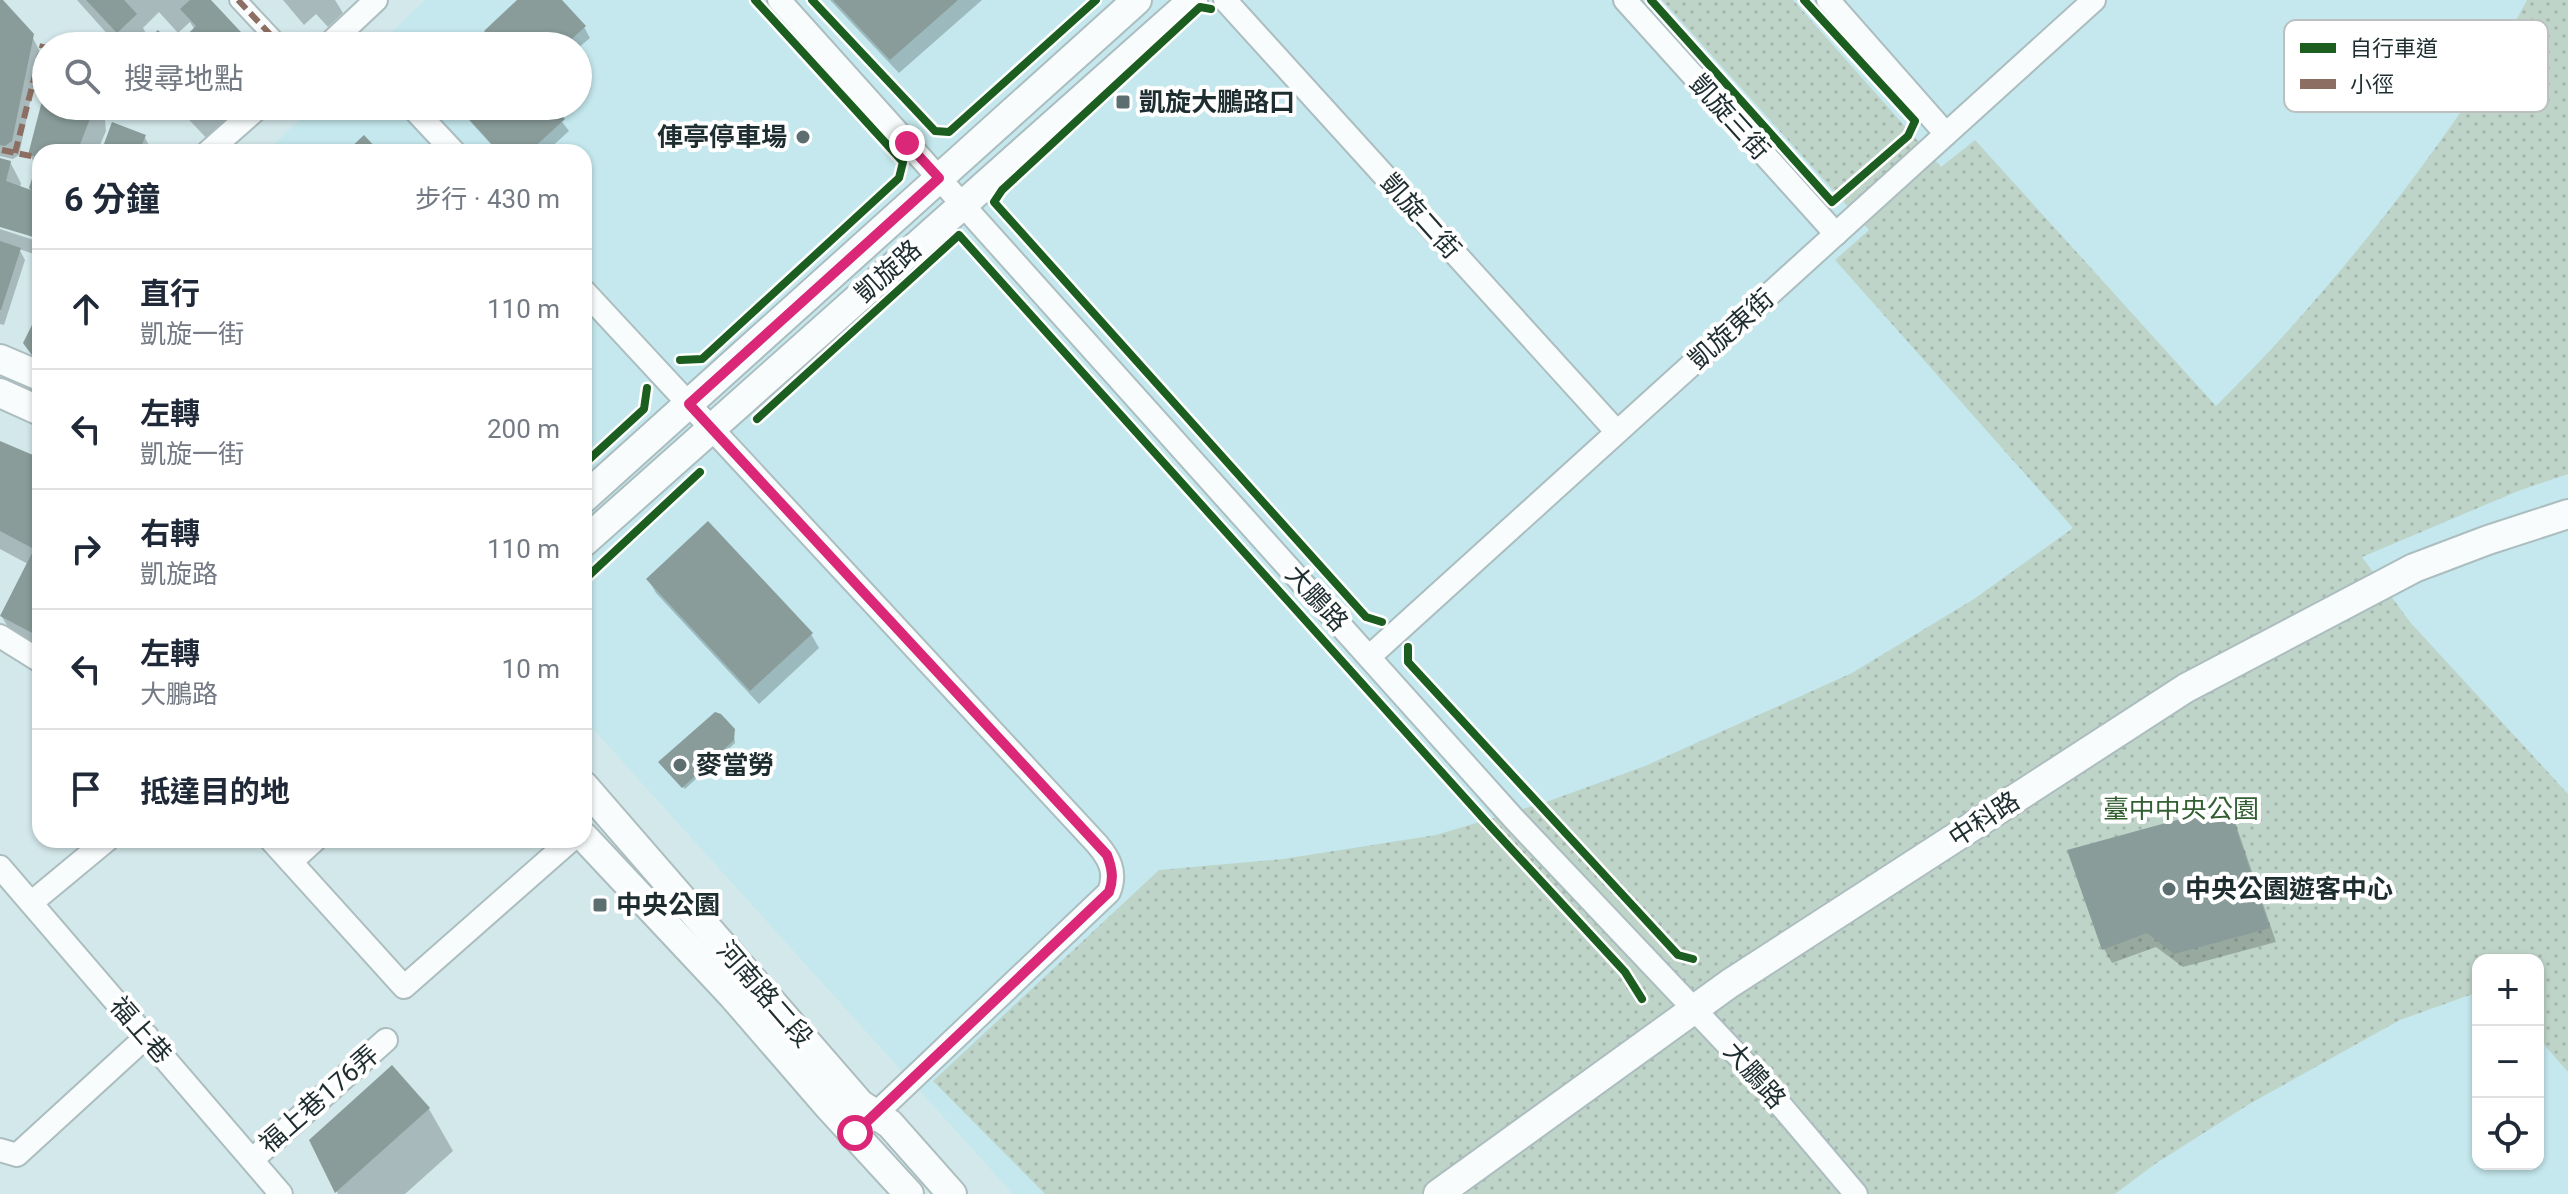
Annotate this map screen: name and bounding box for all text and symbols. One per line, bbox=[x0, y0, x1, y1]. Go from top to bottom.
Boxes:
legend bbox=[2284, 20, 2548, 112]
search box bbox=[32, 32, 592, 120]
text: 自行車道 bbox=[2350, 36, 2438, 61]
icon: search bbox=[60, 54, 104, 98]
text: 搜尋地點 bbox=[124, 61, 244, 96]
street label: 凱旋三街 bbox=[1684, 68, 1776, 166]
text: 小徑 bbox=[2350, 72, 2394, 97]
place label: 凱旋大鵬路口 bbox=[1139, 87, 1295, 117]
marker: 凱旋大鵬路口 bbox=[1114, 93, 1132, 111]
place label: 俥亭停車場 bbox=[657, 122, 787, 152]
route end bbox=[889, 125, 925, 161]
marker: 俥亭停車場 bbox=[794, 128, 812, 146]
street label: 凱旋二街 bbox=[1375, 167, 1467, 265]
text: 6 分鐘 bbox=[64, 179, 160, 219]
text: 步行 · 430 m bbox=[415, 184, 560, 214]
street label: 凱旋路 bbox=[849, 234, 927, 308]
text: 直行 bbox=[140, 276, 200, 311]
street label: 凱旋東街 bbox=[1682, 283, 1780, 375]
icon: ahead bbox=[64, 287, 108, 331]
text: 110 m bbox=[487, 294, 560, 324]
text: 凱旋一街 bbox=[140, 319, 244, 349]
text: 左轉 bbox=[140, 396, 200, 431]
icon: left bbox=[64, 407, 108, 451]
text: 200 m bbox=[487, 414, 560, 444]
text: 凱旋一街 bbox=[140, 439, 244, 469]
text: 右轉 bbox=[140, 516, 200, 551]
icon: right bbox=[64, 527, 108, 571]
text: 110 m bbox=[487, 534, 560, 564]
text: 凱旋路 bbox=[140, 559, 218, 589]
street label: 大鵬路 bbox=[1280, 559, 1354, 637]
text: 左轉 bbox=[140, 636, 200, 671]
icon: left bbox=[64, 647, 108, 691]
text: 10 m bbox=[502, 654, 560, 684]
text: 大鵬路 bbox=[140, 679, 218, 709]
place label: 麥當勞 bbox=[696, 750, 774, 780]
marker: 麥當勞 bbox=[671, 756, 689, 774]
icon: arrive bbox=[64, 767, 108, 811]
text: 抵達目的地 bbox=[140, 774, 290, 809]
street label: 中科路 bbox=[1943, 785, 2025, 853]
park label: 臺中中央公園 bbox=[2103, 794, 2259, 824]
place label: 中央公園遊客中心 bbox=[2185, 874, 2393, 904]
marker: 中央公園遊客中心 bbox=[2160, 880, 2178, 898]
place label: 中央公園 bbox=[616, 890, 720, 920]
marker: 中央公園 bbox=[591, 896, 609, 914]
street label: 河南路二段 bbox=[711, 935, 819, 1053]
map controls bbox=[2472, 954, 2544, 1170]
button: + bbox=[2472, 954, 2544, 1026]
street label: 福上巷 bbox=[104, 991, 178, 1069]
button: − bbox=[2472, 1026, 2544, 1098]
street label: 大鵬路 bbox=[1718, 1036, 1792, 1114]
street label: 福上巷176弄 bbox=[253, 1039, 385, 1159]
button: locate bbox=[2472, 1098, 2544, 1170]
route start bbox=[837, 1115, 873, 1151]

